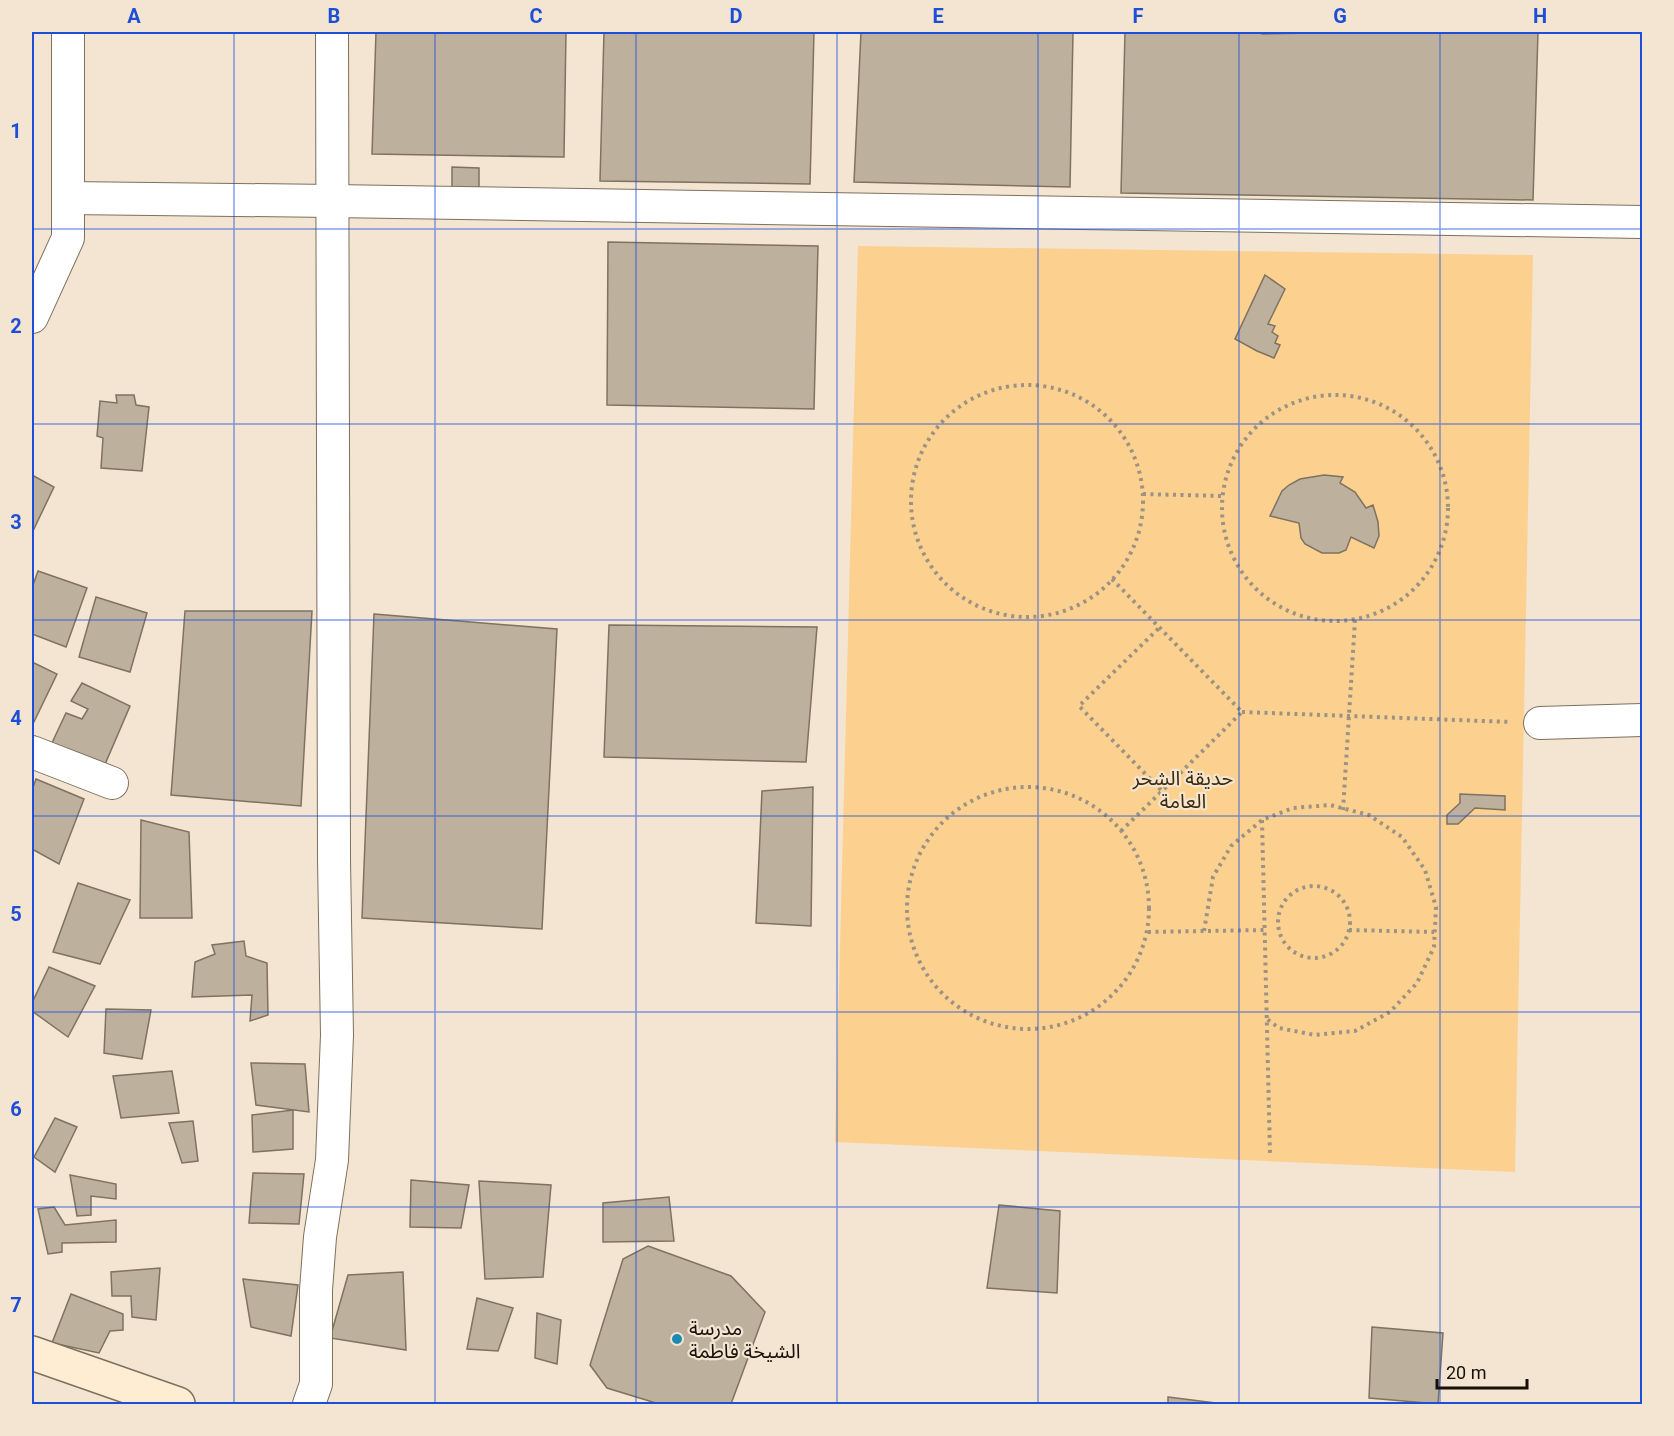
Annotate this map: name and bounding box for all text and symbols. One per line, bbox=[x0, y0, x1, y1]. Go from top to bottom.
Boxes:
text: A bbox=[127, 4, 141, 28]
text: B bbox=[328, 4, 340, 28]
text: C bbox=[529, 4, 543, 28]
text: D bbox=[730, 4, 743, 28]
text: E bbox=[932, 4, 944, 28]
text: F bbox=[1133, 4, 1144, 28]
text: G bbox=[1333, 4, 1347, 28]
text: H bbox=[1533, 4, 1547, 28]
text: 1 bbox=[10, 119, 22, 143]
text: 2 bbox=[10, 314, 22, 338]
text: 3 bbox=[10, 510, 22, 534]
text: 4 bbox=[10, 706, 22, 730]
park label: حديقة الشحر العامة bbox=[1132, 766, 1233, 813]
text: 5 bbox=[10, 902, 22, 926]
text: 6 bbox=[10, 1097, 22, 1121]
text: 7 bbox=[10, 1293, 22, 1317]
place label: مدرسة الشيخة فاطمة bbox=[689, 1316, 800, 1363]
marker: مدرسة الشيخة فاطمة bbox=[670, 1332, 684, 1346]
scale bar bbox=[1437, 1352, 1527, 1390]
text: 20 m bbox=[1446, 1362, 1486, 1383]

